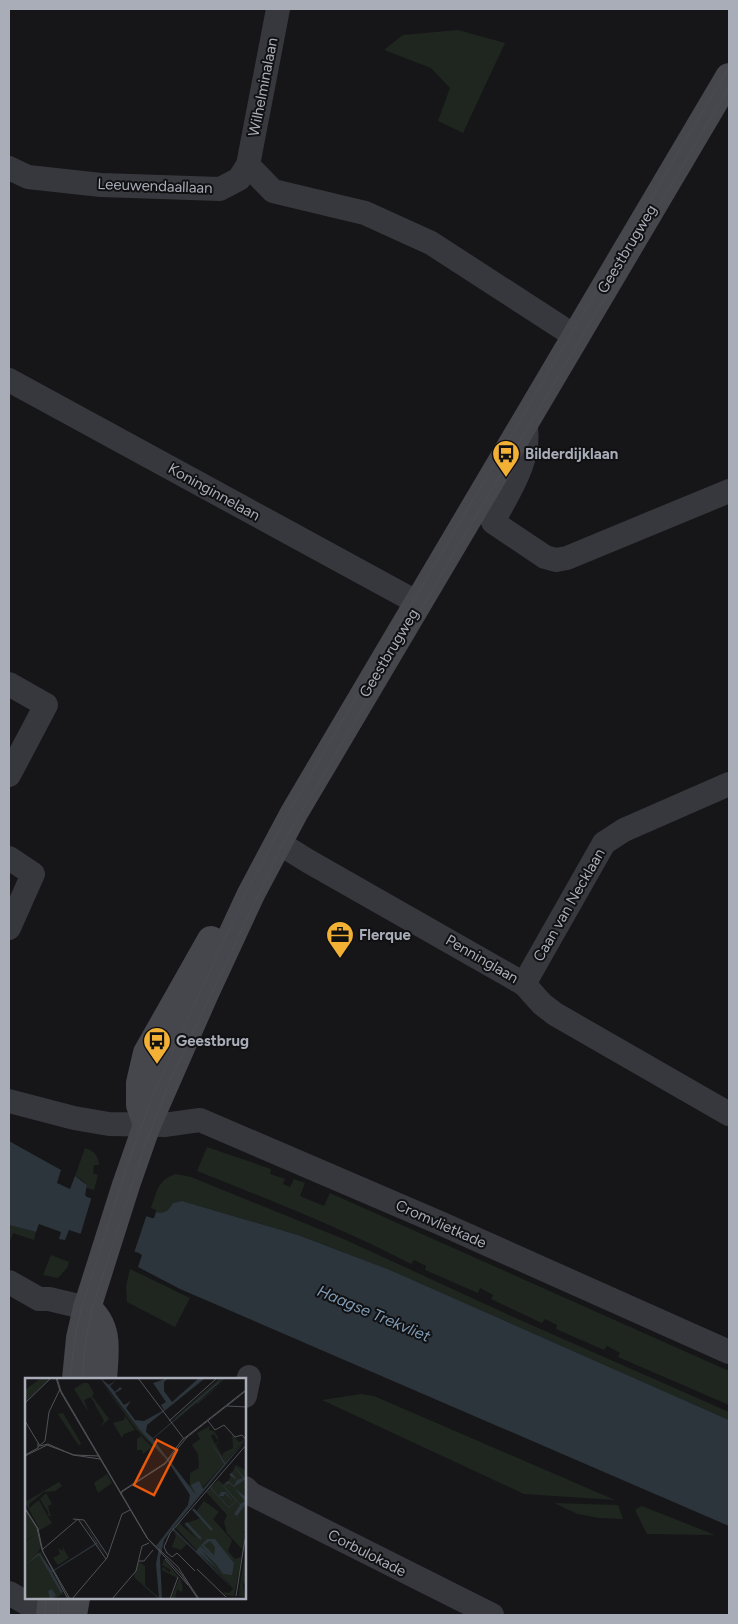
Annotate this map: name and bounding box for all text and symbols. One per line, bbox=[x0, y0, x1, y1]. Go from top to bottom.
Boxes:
street label: Wilhelminalaan bbox=[245, 36, 281, 138]
street label: Leeuwendaallaan bbox=[97, 175, 213, 197]
street label: Geestbrugweg bbox=[594, 201, 660, 297]
bus stop icon: Bilderdijklaan bbox=[491, 439, 521, 478]
place label: Bilderdijklaan bbox=[525, 445, 618, 463]
street label: Koninginnelaan bbox=[165, 459, 263, 525]
street label: Geestbrugweg bbox=[356, 605, 422, 701]
street label: Caan van Necklaan bbox=[529, 845, 609, 965]
office icon: Flerque bbox=[325, 920, 355, 959]
place label: Flerque bbox=[359, 926, 411, 944]
street label: Penninglaan bbox=[442, 931, 522, 987]
bus stop icon: Geestbrug bbox=[142, 1026, 172, 1065]
place label: Geestbrug bbox=[176, 1032, 249, 1050]
street label: Cromvlietkade bbox=[393, 1196, 489, 1252]
water label: Haagse Trekvliet bbox=[314, 1281, 434, 1346]
inset map bbox=[25, 1378, 246, 1599]
street label: Corbulokade bbox=[325, 1526, 409, 1580]

